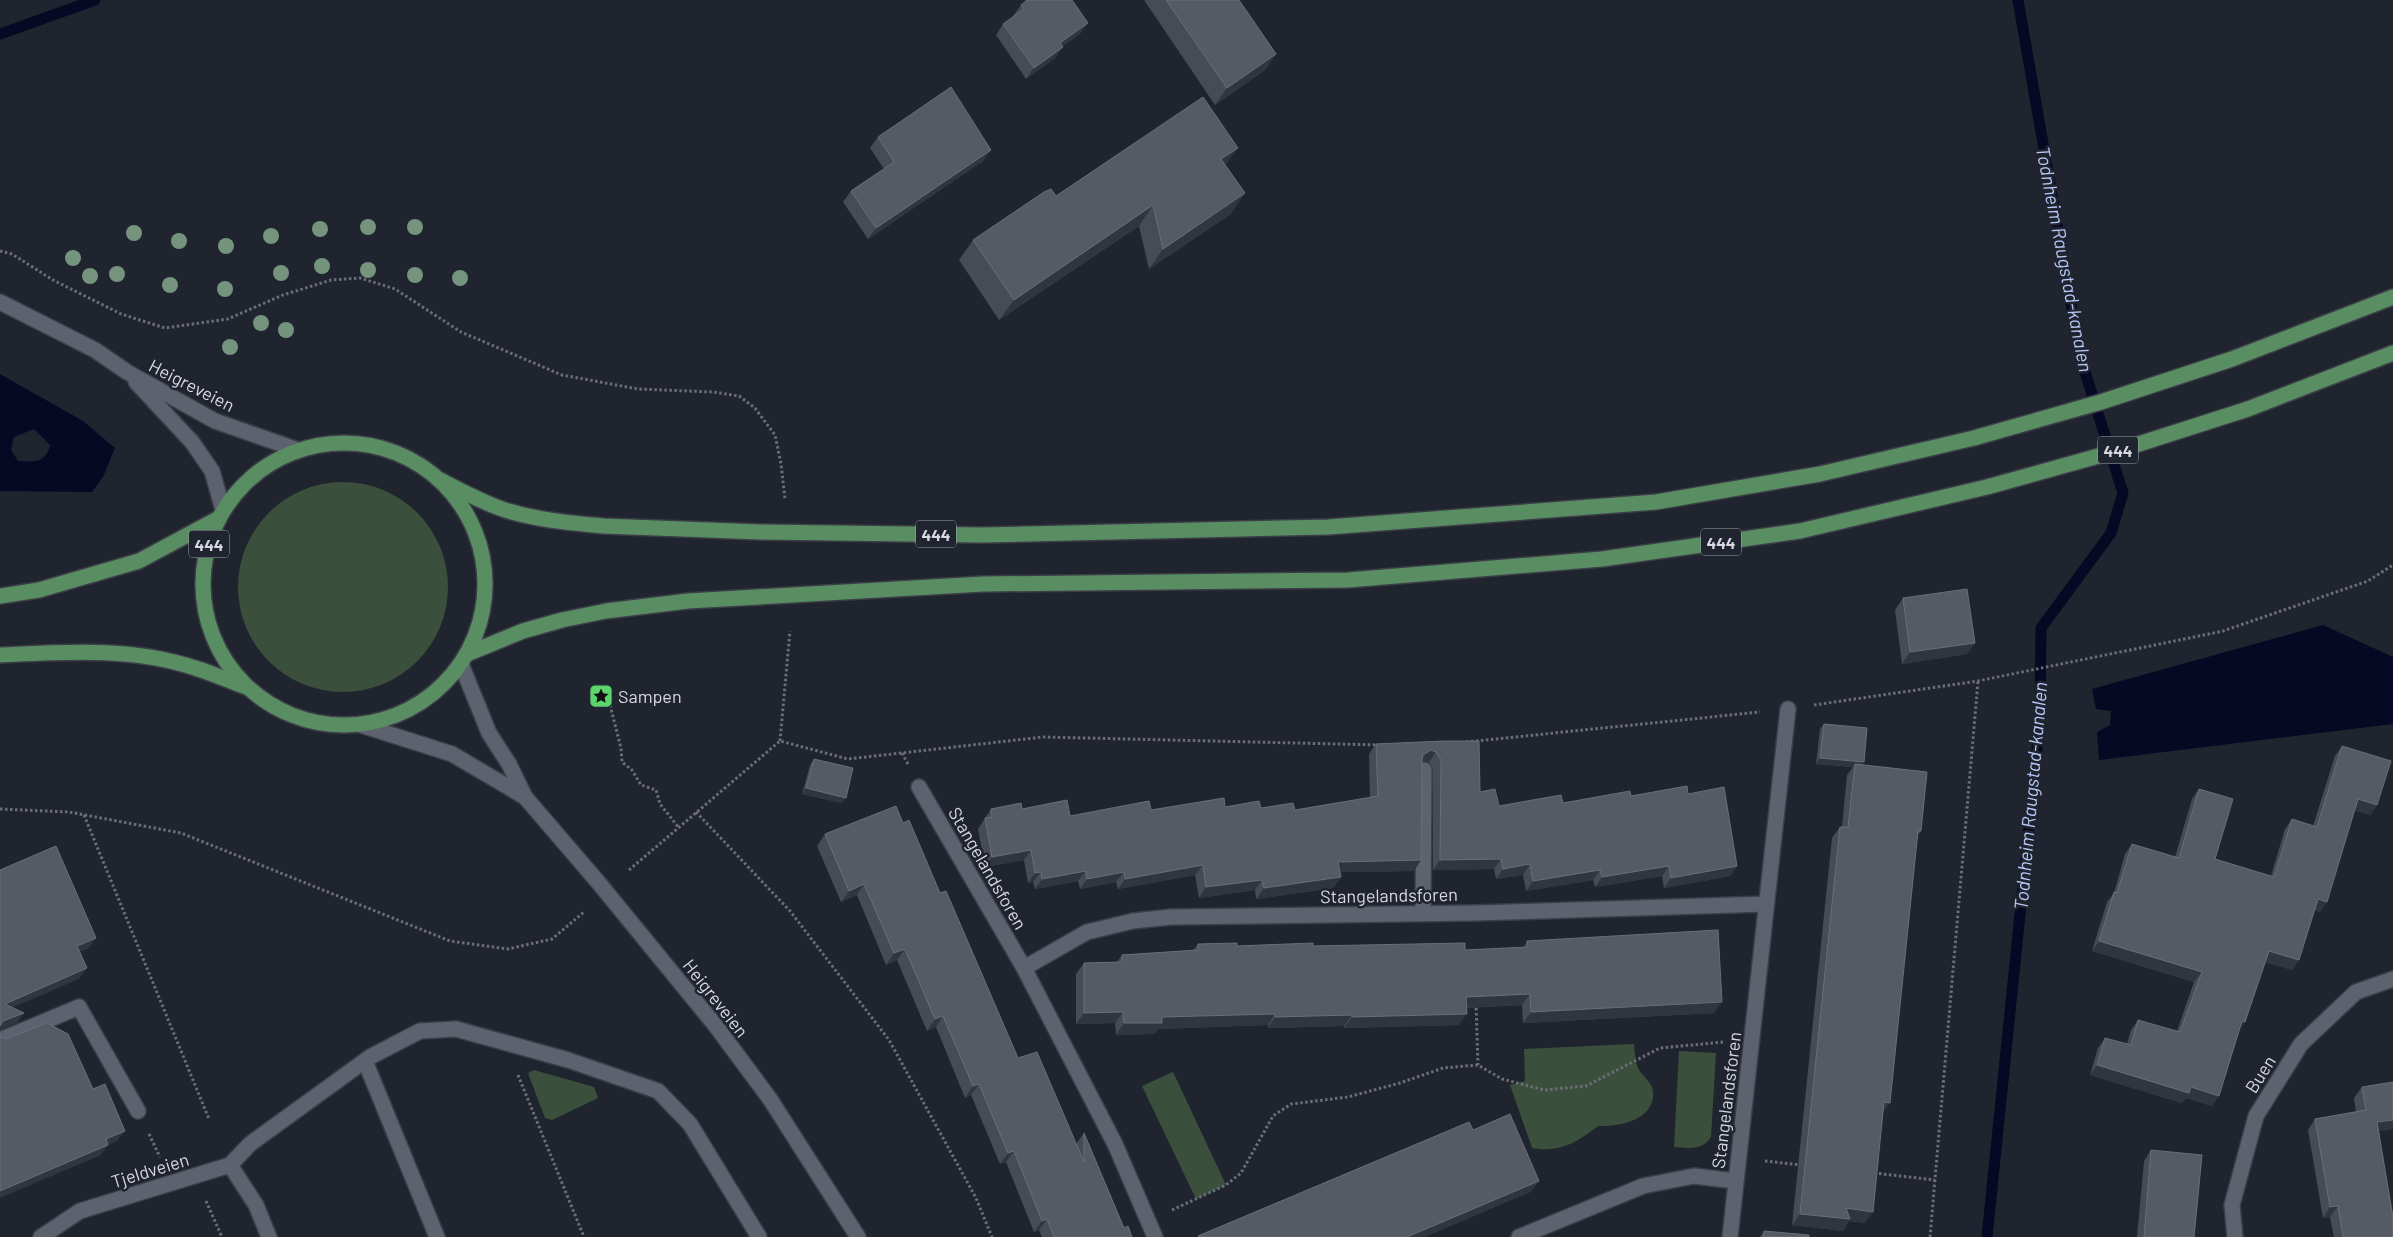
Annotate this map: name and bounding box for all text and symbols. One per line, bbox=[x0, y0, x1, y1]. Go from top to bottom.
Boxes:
water label: Todnheim Raugstad-kanalen bbox=[2032, 144, 2098, 374]
street label: Heigreveien bbox=[146, 354, 238, 416]
road number: 444 bbox=[2098, 436, 2138, 464]
road number: 444 bbox=[916, 520, 956, 548]
road number: 444 bbox=[1701, 528, 1741, 556]
road number: 444 bbox=[189, 530, 229, 558]
water label: Todnheim Raugstad-kanalen bbox=[2009, 681, 2051, 911]
place icon: Sampen bbox=[588, 683, 614, 709]
place label: Sampen bbox=[618, 685, 682, 707]
street label: Stangelandsforen bbox=[944, 803, 1032, 933]
street label: Stangelandsforen bbox=[1320, 883, 1458, 907]
street label: Heigreveien bbox=[679, 955, 753, 1041]
street label: Stangelandsforen bbox=[1707, 1030, 1745, 1170]
street label: Buen bbox=[2240, 1051, 2280, 1097]
street label: Tjeldveien bbox=[109, 1148, 191, 1192]

